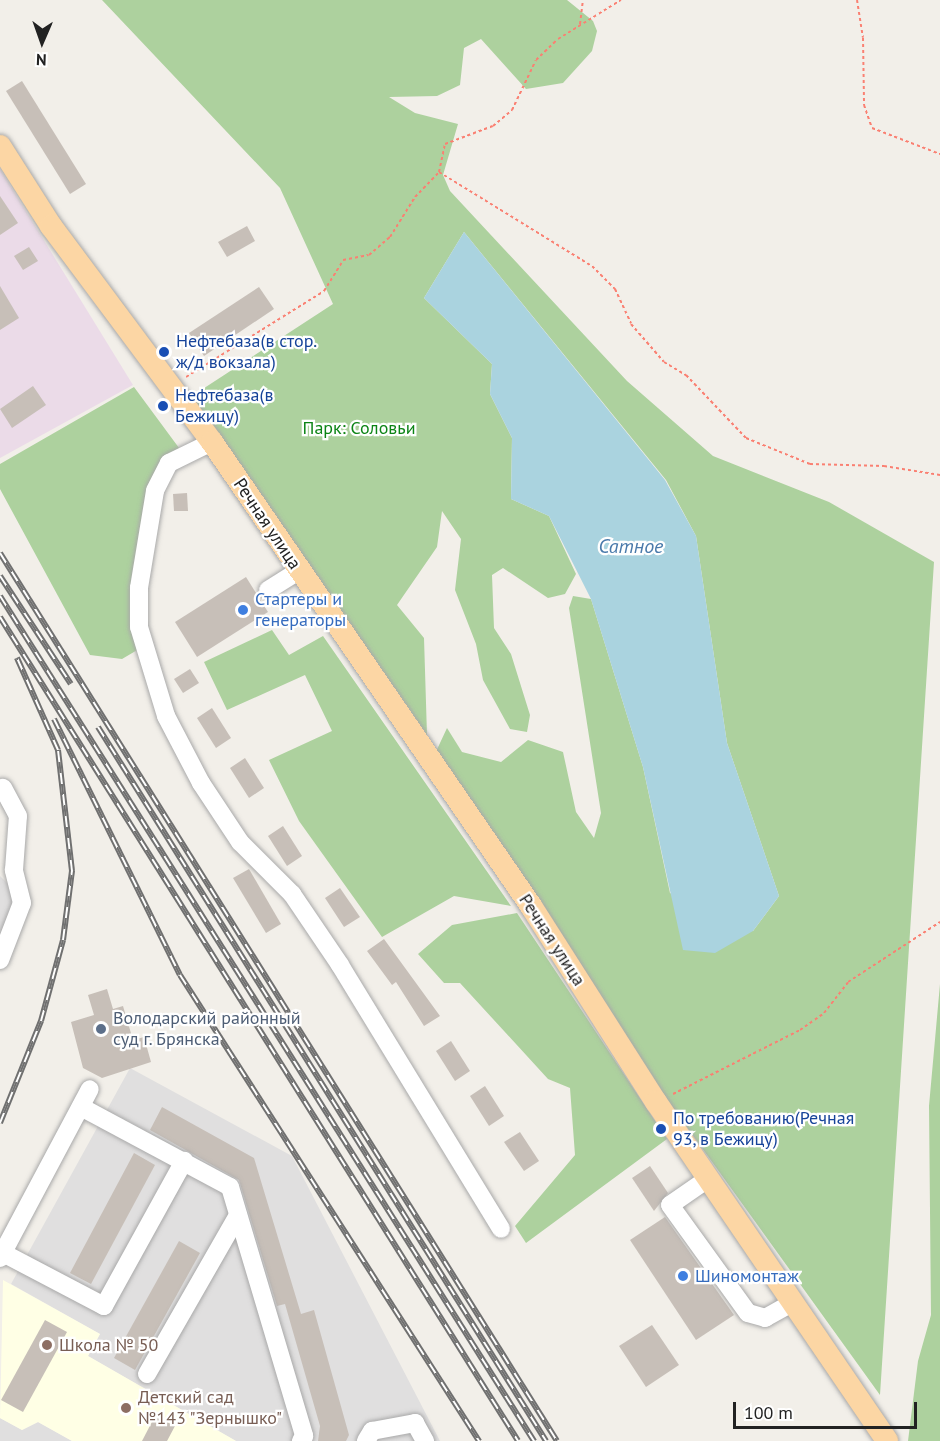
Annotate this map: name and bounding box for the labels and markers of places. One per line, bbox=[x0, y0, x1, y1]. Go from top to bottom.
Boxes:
place label: Нефтебаза(в стор. ж/д вокзала) bbox=[176, 331, 317, 374]
marker: Нефтебаза(в стор. ж/д вокзала) bbox=[157, 345, 171, 359]
place label: Нефтебаза(в Бежицу) bbox=[175, 385, 273, 428]
marker: Нефтебаза(в Бежицу) bbox=[156, 399, 170, 413]
place label: Стартеры и генераторы bbox=[255, 589, 346, 632]
marker: Стартеры и генераторы bbox=[236, 603, 250, 617]
place label: Володарский районный суд г. Брянска bbox=[113, 1008, 301, 1050]
marker: Володарский районный суд г. Брянска bbox=[94, 1022, 108, 1036]
place label: По требованию(Речная 93, в Бежицу) bbox=[673, 1108, 855, 1150]
marker: По требованию(Речная 93, в Бежицу) bbox=[654, 1122, 668, 1136]
place label: Шиномонтаж bbox=[695, 1265, 799, 1287]
marker: Шиномонтаж bbox=[676, 1269, 690, 1283]
place label: Школа № 50 bbox=[59, 1334, 158, 1356]
marker: Школа № 50 bbox=[40, 1338, 54, 1352]
place label: Детский сад №143 "Зернышко" bbox=[138, 1387, 283, 1430]
marker: Детский сад №143 "Зернышко" bbox=[119, 1401, 133, 1415]

